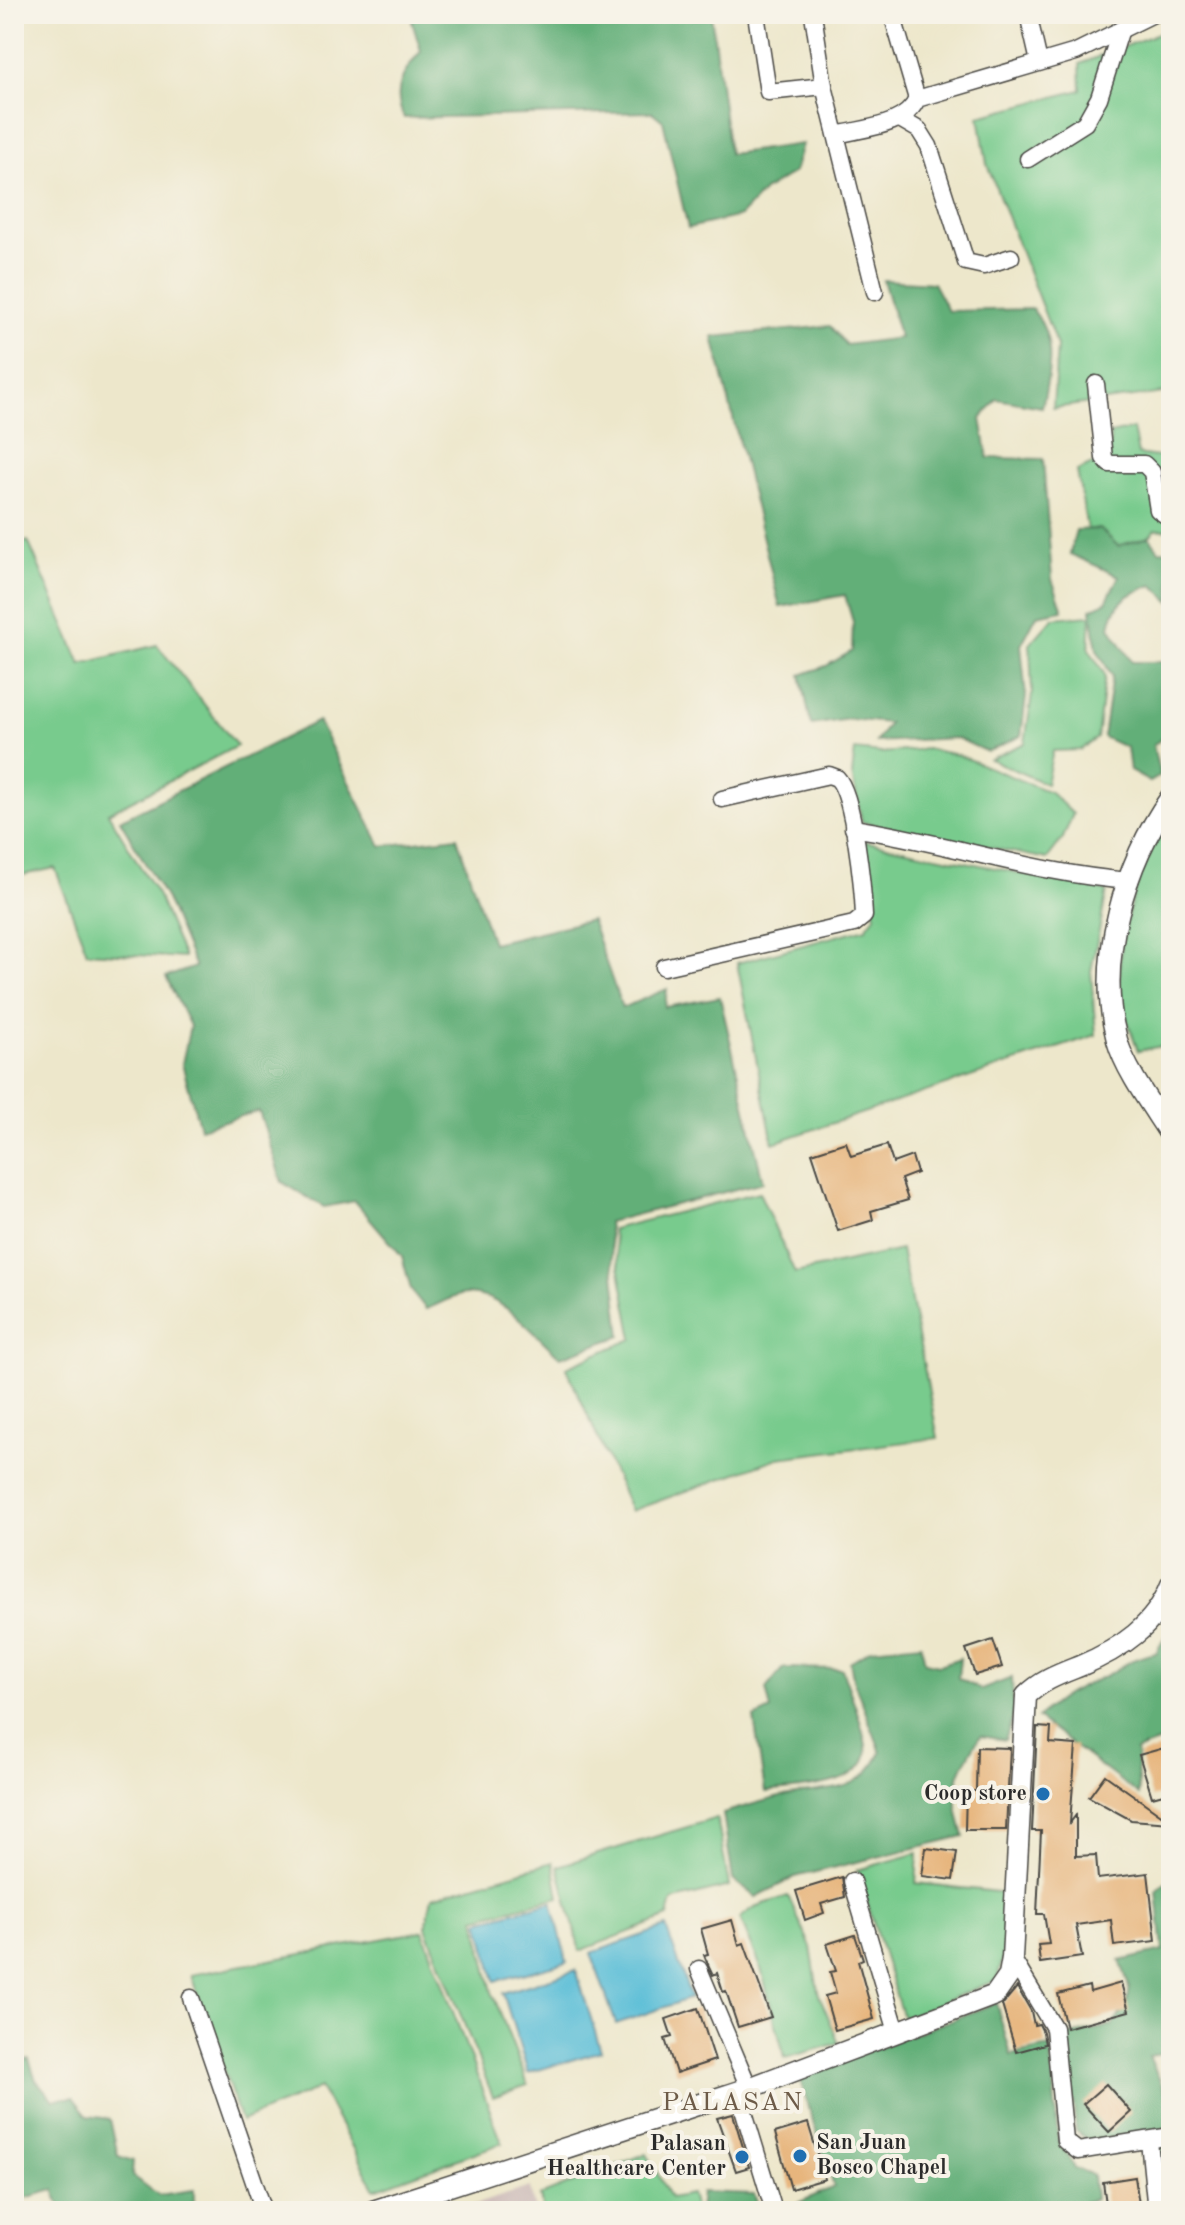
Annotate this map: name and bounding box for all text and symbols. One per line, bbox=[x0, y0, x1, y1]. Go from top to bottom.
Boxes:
place label: Coop store bbox=[924, 1783, 1027, 1805]
marker: Coop store bbox=[1034, 1785, 1052, 1803]
district label: PALASAN bbox=[662, 2090, 804, 2116]
place label: San Juan Bosco Chapel bbox=[816, 2132, 947, 2179]
place label: Palasan Healthcare Center bbox=[547, 2133, 726, 2180]
marker: San Juan Bosco Chapel bbox=[791, 2147, 809, 2165]
marker: Palasan Healthcare Center bbox=[733, 2148, 751, 2166]

